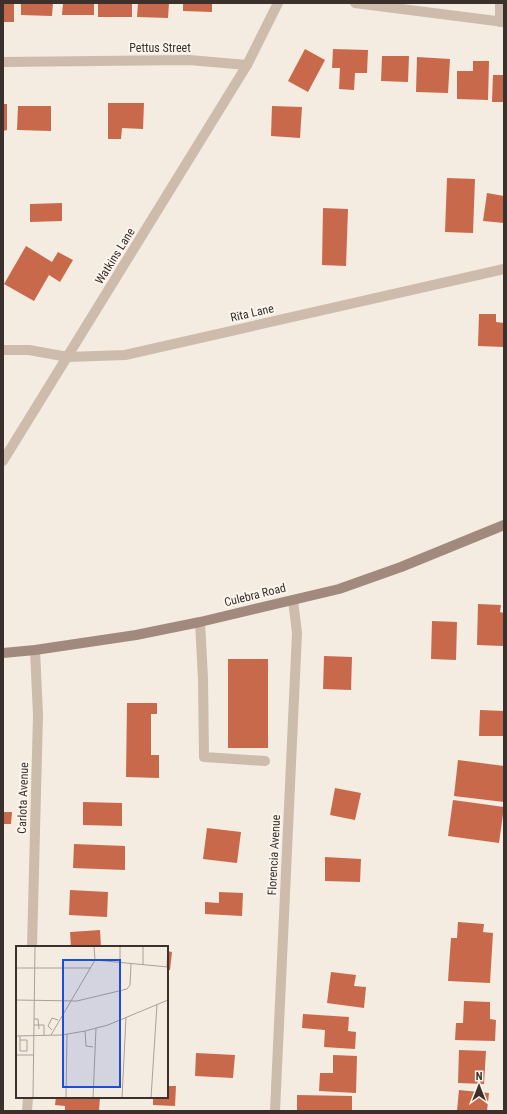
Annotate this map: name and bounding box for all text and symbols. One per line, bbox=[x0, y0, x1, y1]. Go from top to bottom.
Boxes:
street label: Pettus Street bbox=[129, 41, 191, 55]
street label: Watkins Lane bbox=[92, 225, 138, 287]
street label: Rita Lane bbox=[229, 301, 275, 325]
street label: Culebra Road bbox=[223, 581, 287, 609]
street label: Carlota Avenue bbox=[15, 762, 31, 834]
street label: Florencia Avenue bbox=[265, 814, 283, 896]
inset map bbox=[16, 946, 168, 1098]
north arrow bbox=[459, 1066, 499, 1106]
text: N bbox=[476, 1070, 483, 1083]

